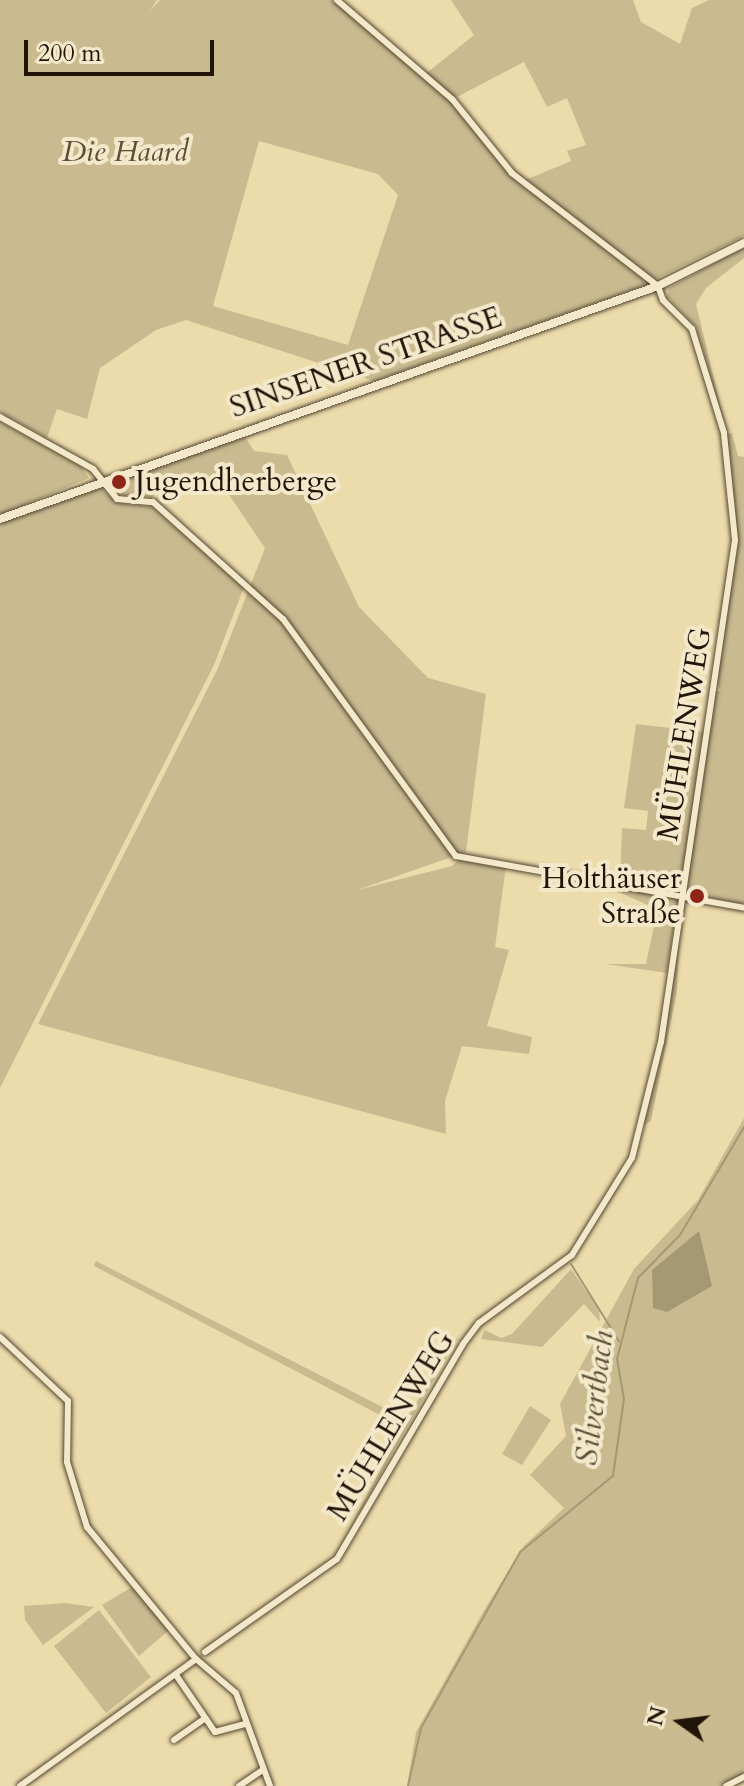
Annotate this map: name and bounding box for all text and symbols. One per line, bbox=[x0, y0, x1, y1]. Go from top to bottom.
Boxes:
scale bar bbox=[28, 24, 218, 74]
text: 200 m bbox=[38, 37, 102, 70]
park label: Die Haard bbox=[62, 134, 188, 170]
street label: SINSENER STRASSE bbox=[225, 300, 507, 426]
place label: Jugendherberge bbox=[135, 464, 337, 500]
marker: Jugendherberge bbox=[110, 473, 128, 491]
street label: MÜHLENWEG bbox=[650, 625, 720, 843]
place label: Holthäuser Straße bbox=[542, 861, 681, 932]
marker: Holthäuser Straße bbox=[688, 887, 706, 905]
street label: MÜHLENWEG bbox=[320, 1324, 462, 1528]
water label: Silvertbach bbox=[568, 1329, 622, 1467]
north arrow bbox=[640, 1682, 720, 1762]
text: N bbox=[640, 1703, 674, 1729]

